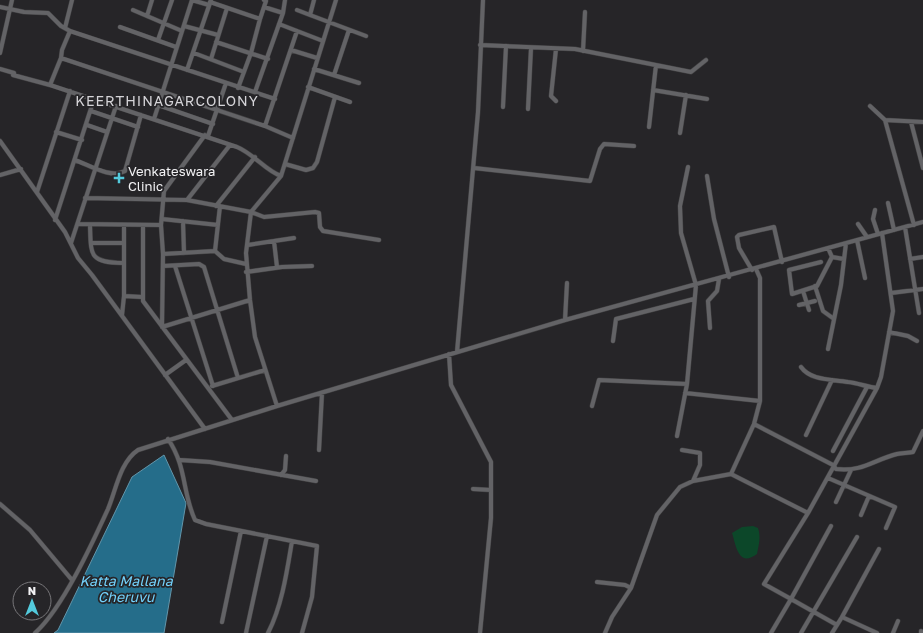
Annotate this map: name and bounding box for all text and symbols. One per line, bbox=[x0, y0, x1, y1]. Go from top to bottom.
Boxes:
district label: KEERTHINAGARCOLONY bbox=[75, 92, 259, 109]
place label: Venkateswara Clinic bbox=[128, 163, 215, 194]
marker: Venkateswara Clinic bbox=[113, 172, 125, 184]
water label: Katta Mallana Cheruvu bbox=[79, 572, 174, 605]
north arrow bbox=[12, 581, 52, 621]
text: N bbox=[28, 584, 36, 597]

